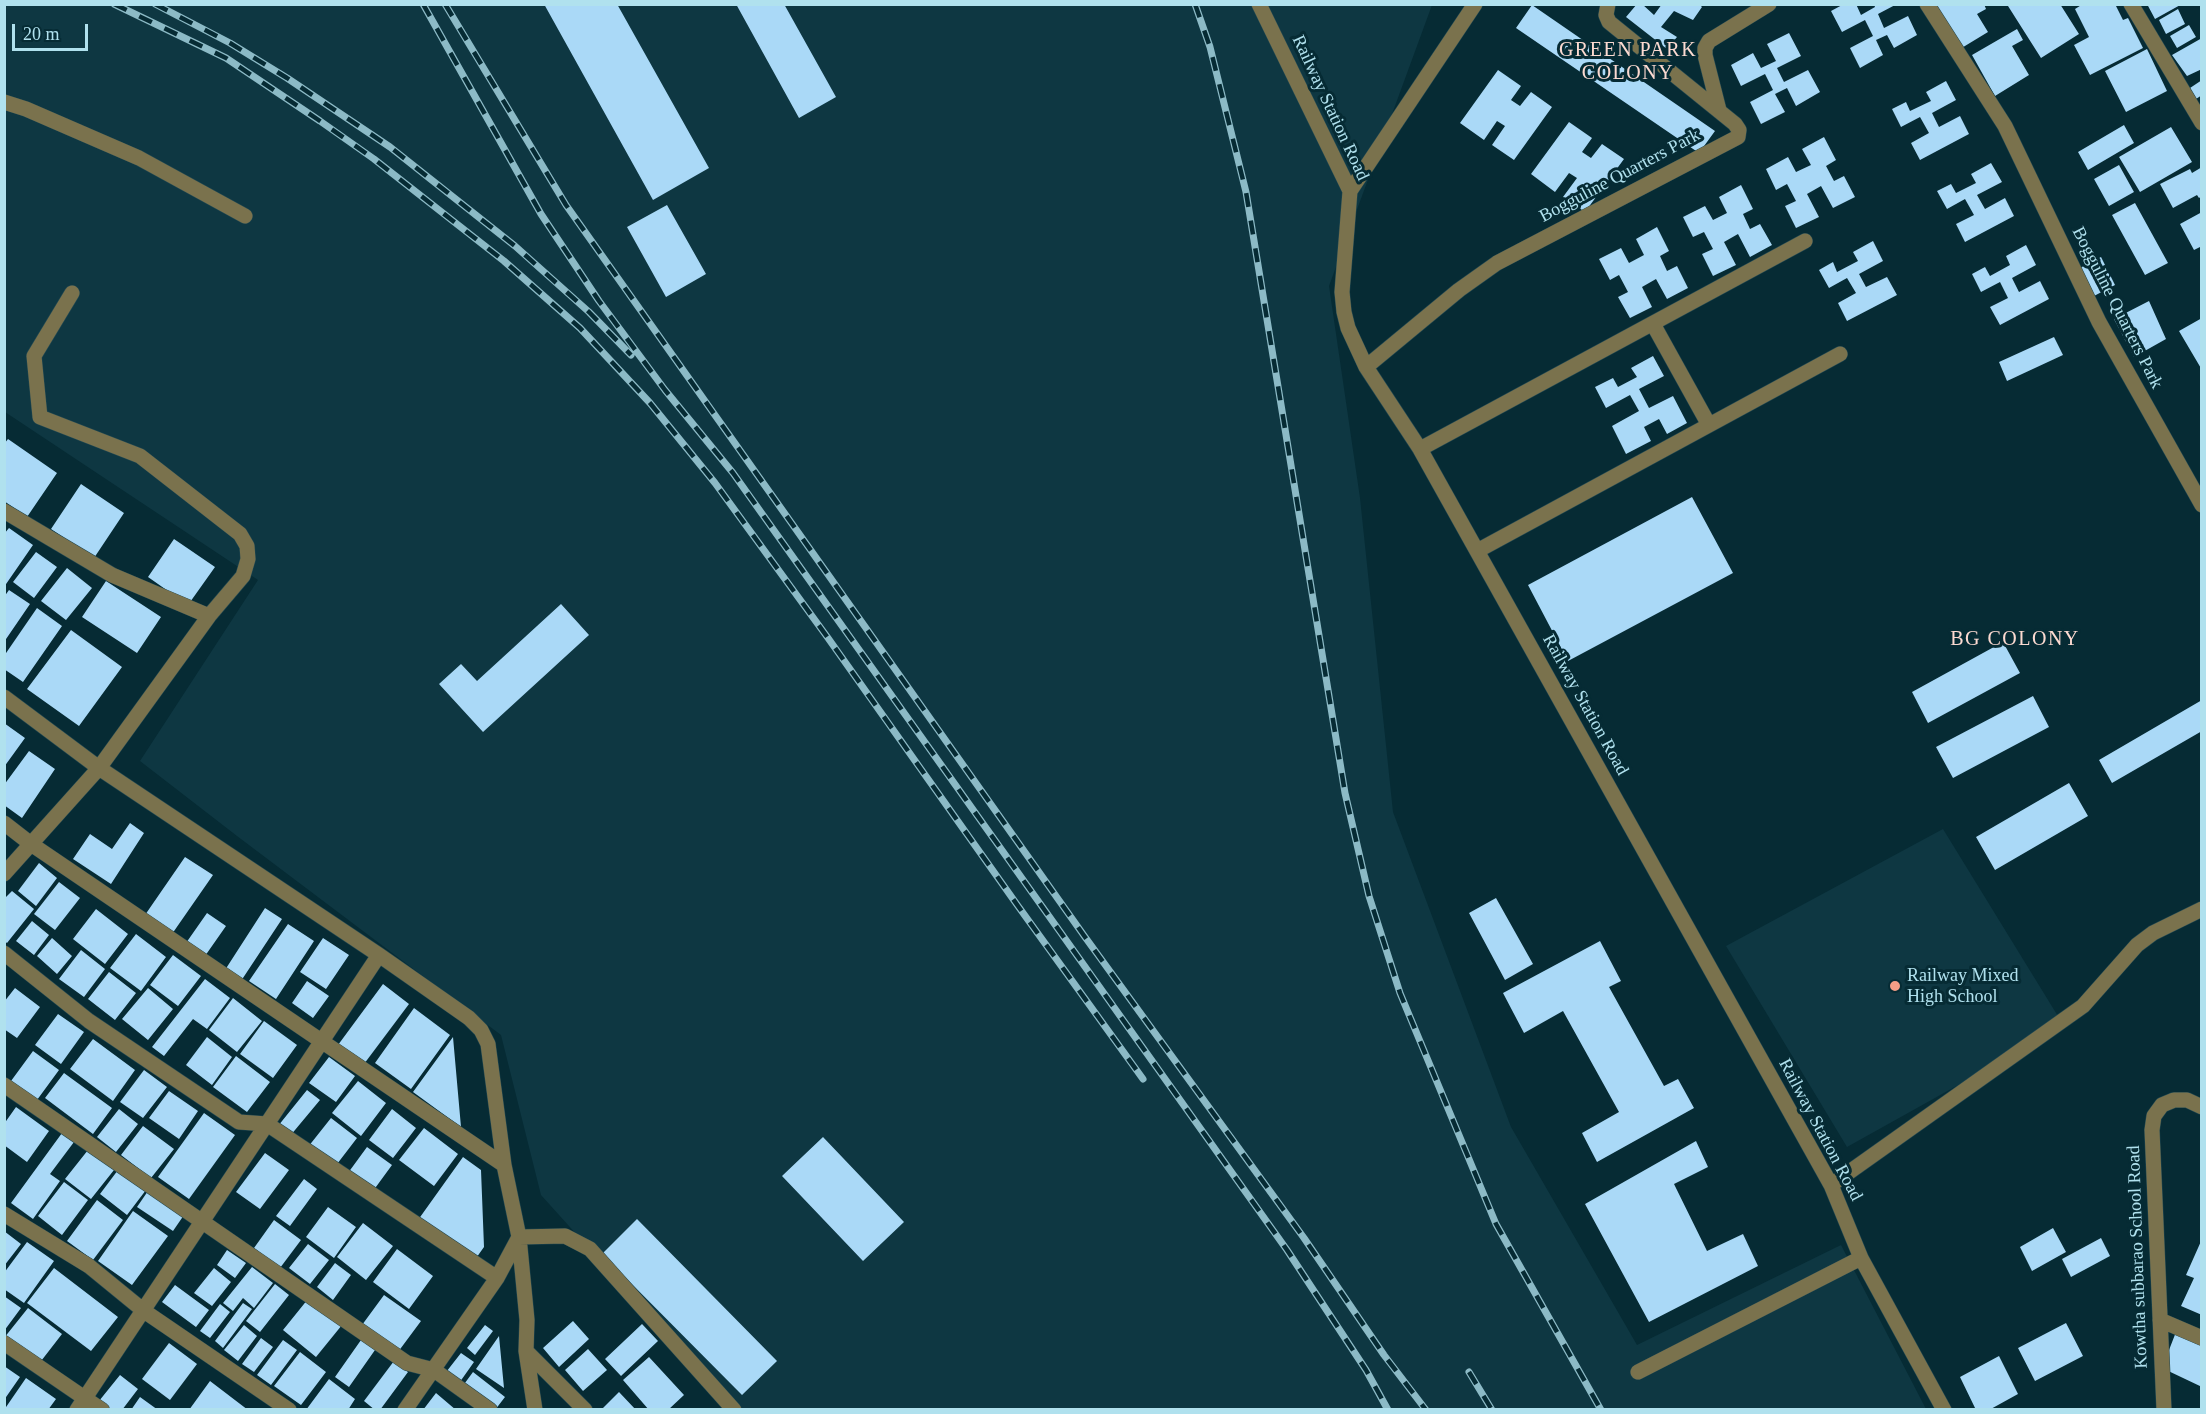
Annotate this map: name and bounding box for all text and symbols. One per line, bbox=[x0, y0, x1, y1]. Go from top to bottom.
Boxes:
scale bar bbox=[15, 12, 92, 50]
text: 20 m bbox=[23, 24, 60, 44]
street label: Railway Station Road bbox=[1287, 32, 1373, 184]
district label: GREEN PARK COLONY bbox=[1559, 39, 1697, 86]
street label: Bogguline Quarters Park bbox=[1536, 124, 1704, 228]
street label: Bogguline Quarters Park bbox=[2067, 223, 2167, 393]
district label: BG COLONY bbox=[1950, 628, 2080, 652]
street label: Railway Station Road bbox=[1537, 631, 1633, 779]
place label: Railway Mixed High School bbox=[1907, 965, 2018, 1008]
marker: Railway Mixed High School bbox=[1888, 979, 1902, 993]
street label: Railway Station Road bbox=[1773, 1055, 1867, 1205]
street label: Kowtha subbarao School Road bbox=[2123, 1145, 2153, 1369]

